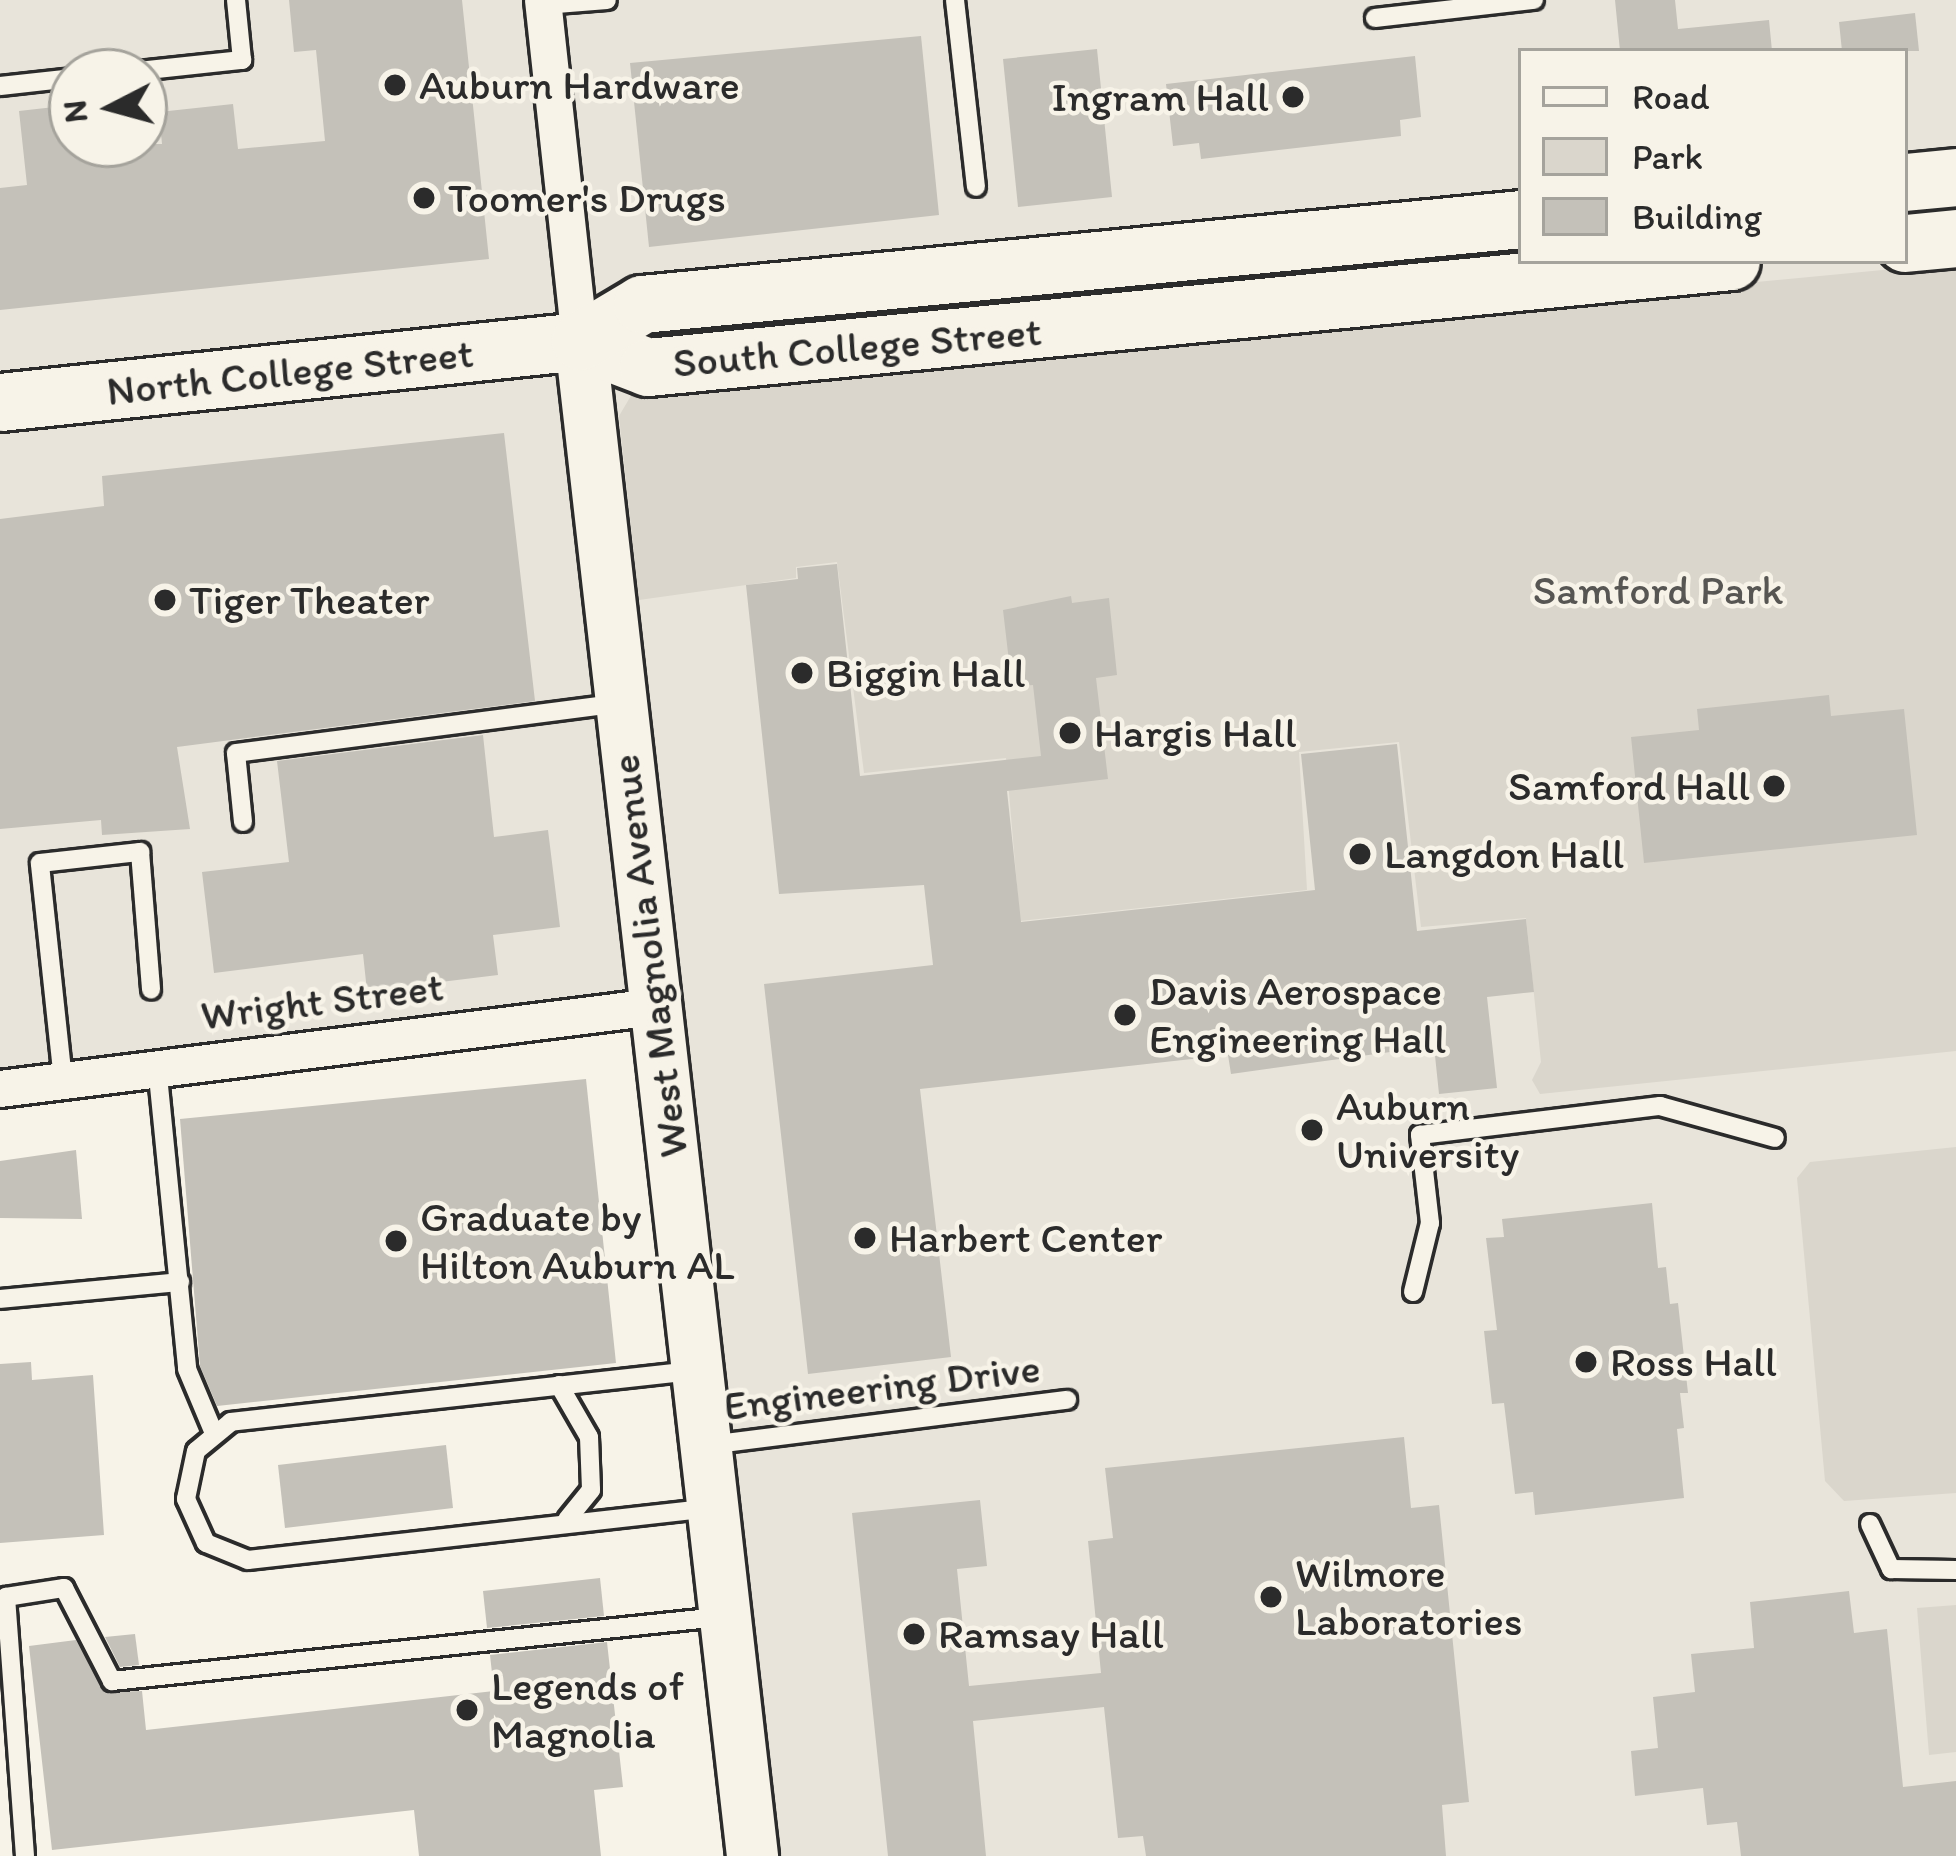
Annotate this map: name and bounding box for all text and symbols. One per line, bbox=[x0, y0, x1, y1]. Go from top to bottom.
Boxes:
north arrow bbox=[48, 48, 168, 168]
legend bbox=[1518, 48, 1908, 264]
place label: Auburn Hardware bbox=[419, 60, 739, 110]
marker: Auburn Hardware bbox=[382, 72, 408, 98]
place label: Ingram Hall bbox=[1050, 72, 1269, 122]
text: Road bbox=[1632, 75, 1710, 118]
marker: Ingram Hall bbox=[1280, 84, 1306, 110]
text: N bbox=[54, 98, 95, 125]
text: Park bbox=[1632, 135, 1703, 178]
place label: Toomer's Drugs bbox=[448, 173, 726, 223]
marker: Toomer's Drugs bbox=[411, 185, 437, 211]
text: Building bbox=[1632, 195, 1762, 238]
street label: South College Street bbox=[671, 306, 1043, 388]
street label: North College Street bbox=[104, 328, 476, 416]
park label: Samford Park bbox=[1533, 565, 1783, 615]
place label: Tiger Theater bbox=[189, 575, 430, 625]
marker: Tiger Theater bbox=[152, 587, 178, 613]
place label: Biggin Hall bbox=[826, 648, 1025, 698]
marker: Biggin Hall bbox=[789, 660, 815, 686]
place label: Hargis Hall bbox=[1094, 708, 1297, 758]
marker: Hargis Hall bbox=[1057, 720, 1083, 746]
street label: West Magnolia Avenue bbox=[599, 753, 699, 1159]
place label: Samford Hall bbox=[1508, 761, 1750, 811]
marker: Samford Hall bbox=[1761, 773, 1787, 799]
place label: Langdon Hall bbox=[1384, 829, 1624, 879]
marker: Langdon Hall bbox=[1347, 841, 1373, 867]
street label: Wright Street bbox=[198, 961, 446, 1041]
place label: Davis Aerospace Engineering Hall bbox=[1149, 966, 1447, 1064]
marker: Davis Aerospace Engineering Hall bbox=[1112, 1002, 1138, 1028]
place label: Auburn University bbox=[1336, 1081, 1519, 1180]
marker: Auburn University bbox=[1299, 1117, 1325, 1143]
place label: Graduate by Hilton Auburn AL bbox=[420, 1192, 734, 1290]
place label: Harbert Center bbox=[889, 1213, 1163, 1263]
marker: Harbert Center bbox=[852, 1225, 878, 1251]
marker: Graduate by Hilton Auburn AL bbox=[383, 1228, 409, 1254]
place label: Ross Hall bbox=[1610, 1337, 1778, 1387]
street label: Engineering Drive bbox=[721, 1343, 1043, 1431]
marker: Ross Hall bbox=[1573, 1349, 1599, 1375]
place label: Wilmore Laboratories bbox=[1295, 1548, 1523, 1646]
marker: Wilmore Laboratories bbox=[1258, 1584, 1284, 1610]
place label: Ramsay Hall bbox=[938, 1609, 1164, 1659]
marker: Ramsay Hall bbox=[901, 1621, 927, 1647]
place label: Legends of Magnolia bbox=[491, 1661, 684, 1760]
marker: Legends of Magnolia bbox=[454, 1697, 480, 1723]

